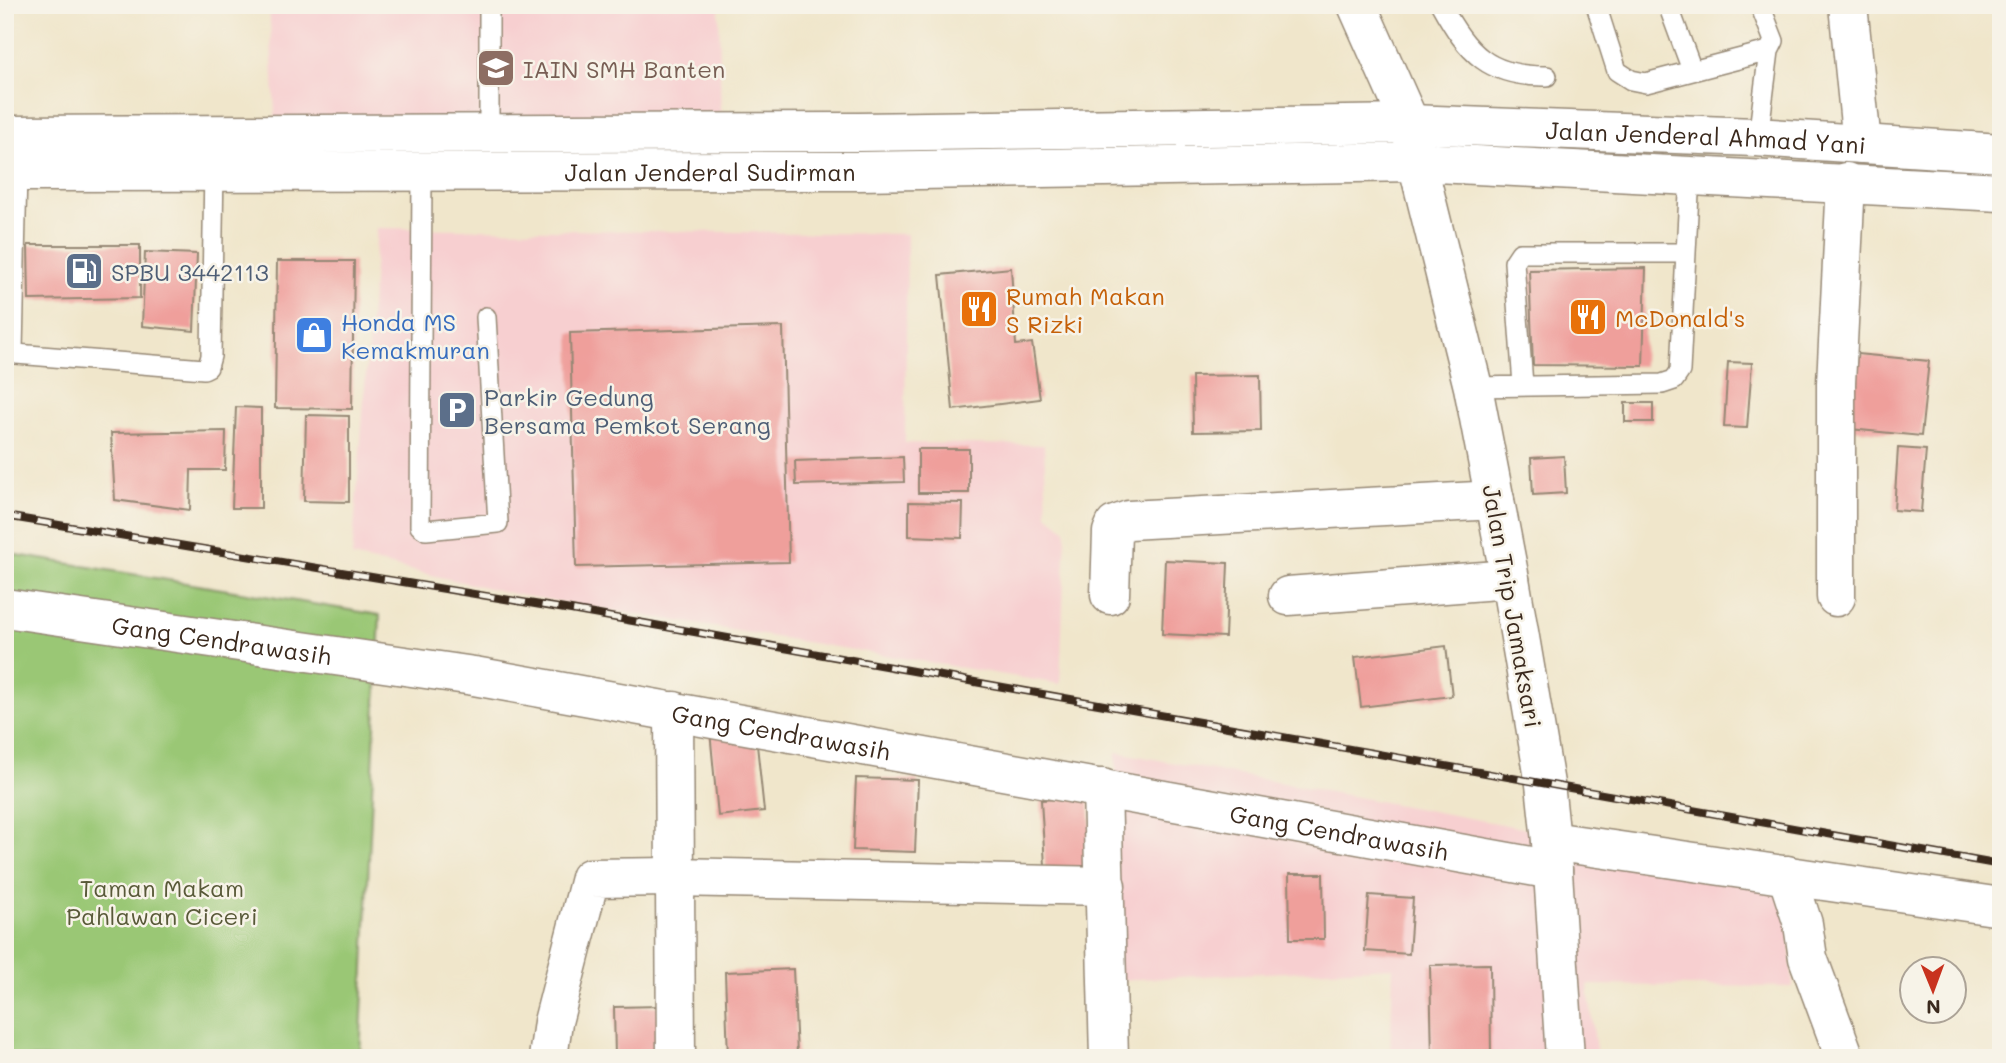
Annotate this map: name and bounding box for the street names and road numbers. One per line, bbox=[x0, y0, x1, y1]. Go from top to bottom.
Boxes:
street label: Jalan Jenderal Ahmad Yani bbox=[1545, 114, 1867, 160]
street label: Jalan Jenderal Sudirman bbox=[565, 156, 855, 187]
street label: Jalan Trip Jamaksari bbox=[1476, 482, 1550, 730]
street label: Gang Cendrawasih bbox=[110, 608, 333, 671]
street label: Gang Cendrawasih bbox=[670, 696, 893, 766]
street label: Gang Cendrawasih bbox=[1228, 797, 1451, 866]

